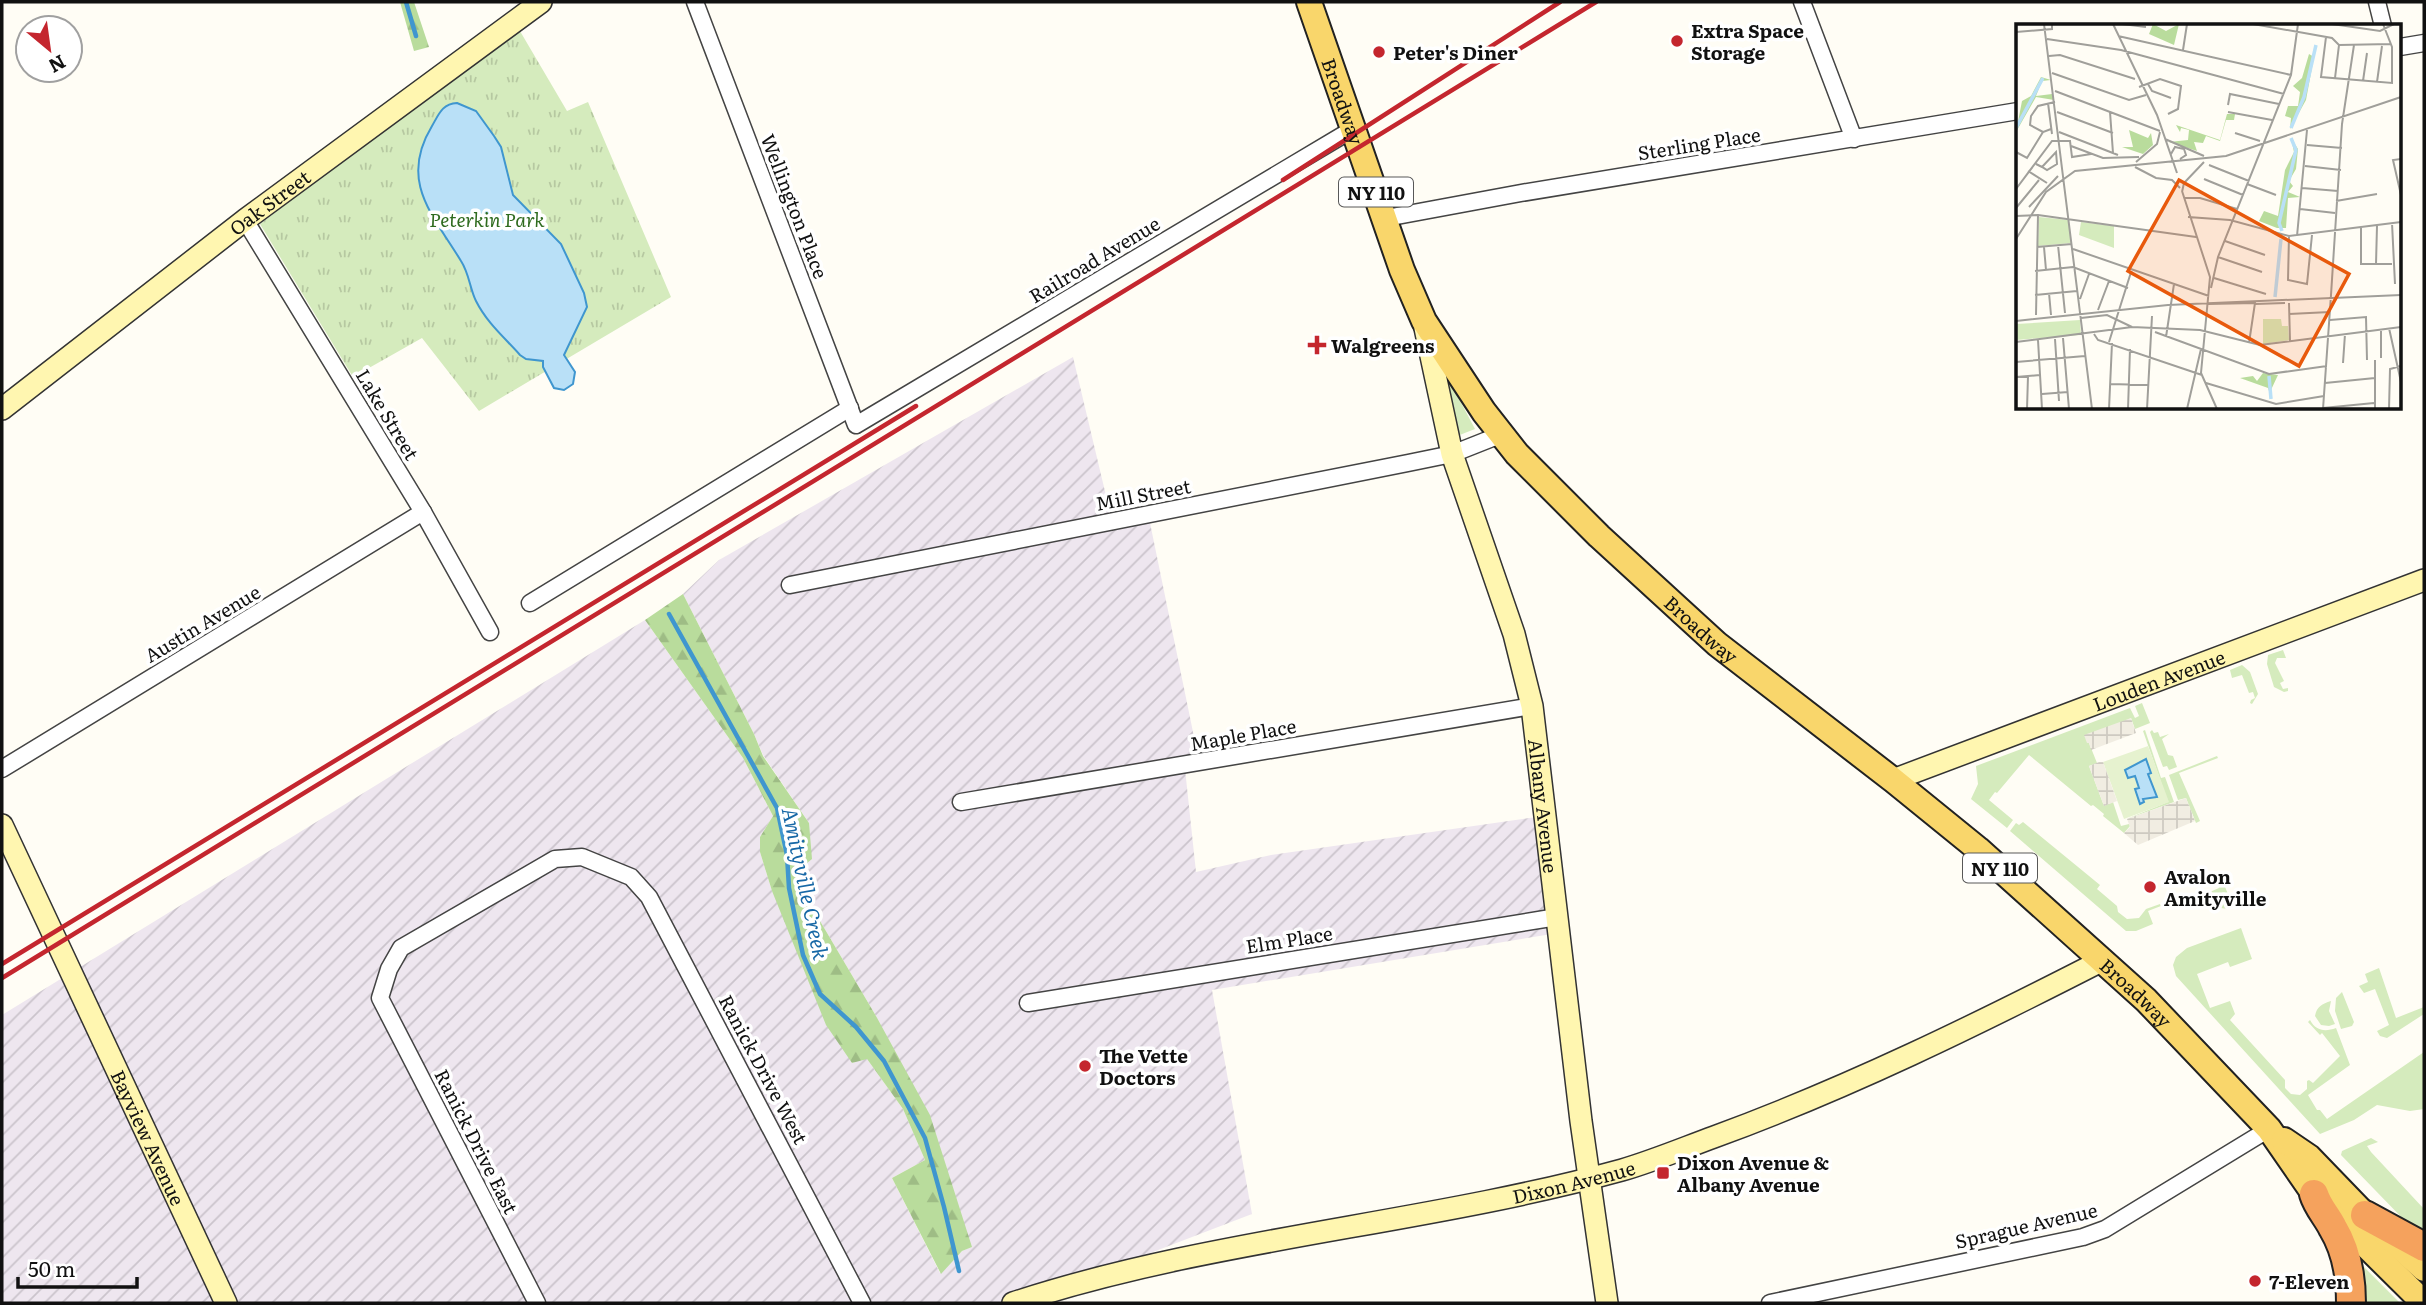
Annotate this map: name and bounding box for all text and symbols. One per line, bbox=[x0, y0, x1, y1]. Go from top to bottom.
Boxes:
north arrow bbox=[14, 14, 84, 84]
place label: Extra Space Storage bbox=[1691, 16, 1804, 66]
inset map bbox=[2016, 24, 2402, 410]
marker: Extra Space Storage bbox=[1669, 33, 1685, 49]
place label: Peter's Diner bbox=[1393, 38, 1519, 66]
marker: Peter's Diner bbox=[1371, 44, 1387, 60]
text: N bbox=[44, 49, 71, 81]
street label: Broadway bbox=[1315, 54, 1371, 148]
street label: Sterling Place bbox=[1636, 119, 1762, 167]
street label: Wellington Place bbox=[755, 130, 836, 283]
street label: Oak Street bbox=[223, 163, 316, 242]
road number: NY 110 bbox=[1339, 177, 1413, 206]
park label: Peterkin Park bbox=[429, 205, 545, 233]
street label: Railroad Avenue bbox=[1023, 209, 1165, 309]
place label: Walgreens bbox=[1331, 331, 1435, 359]
marker: Walgreens bbox=[1309, 337, 1325, 353]
street label: Lake Street bbox=[350, 363, 426, 465]
street label: Mill Street bbox=[1093, 471, 1193, 517]
street label: Austin Avenue bbox=[139, 577, 265, 669]
street label: Broadway bbox=[1658, 589, 1744, 670]
street label: Louden Avenue bbox=[2089, 642, 2229, 718]
street label: Maple Place bbox=[1188, 711, 1298, 757]
street label: Albany Avenue bbox=[1522, 737, 1566, 875]
water label: Amityville Creek bbox=[776, 804, 838, 963]
road number: NY 110 bbox=[1963, 854, 2037, 882]
place label: Avalon Amityville bbox=[2164, 862, 2267, 912]
marker: Avalon Amityville bbox=[2142, 879, 2158, 895]
street label: Elm Place bbox=[1244, 918, 1335, 960]
street label: Broadway bbox=[2094, 951, 2179, 1033]
street label: Ranick Drive West bbox=[713, 989, 815, 1149]
place label: The Vette Doctors bbox=[1099, 1041, 1188, 1091]
marker: The Vette Doctors bbox=[1077, 1058, 1093, 1074]
street label: Ranick Drive East bbox=[428, 1064, 526, 1219]
street label: Bayview Avenue bbox=[105, 1065, 192, 1210]
place label: Dixon Avenue & Albany Avenue bbox=[1677, 1148, 1829, 1198]
street label: Dixon Avenue bbox=[1510, 1153, 1639, 1210]
marker: Dixon Avenue & Albany Avenue bbox=[1655, 1165, 1671, 1181]
street label: Sprague Avenue bbox=[1952, 1195, 2100, 1255]
scale bar bbox=[18, 1246, 136, 1290]
text: 50 m bbox=[28, 1252, 75, 1283]
place label: 7-Eleven bbox=[2269, 1267, 2350, 1295]
marker: 7-Eleven bbox=[2247, 1273, 2263, 1289]

